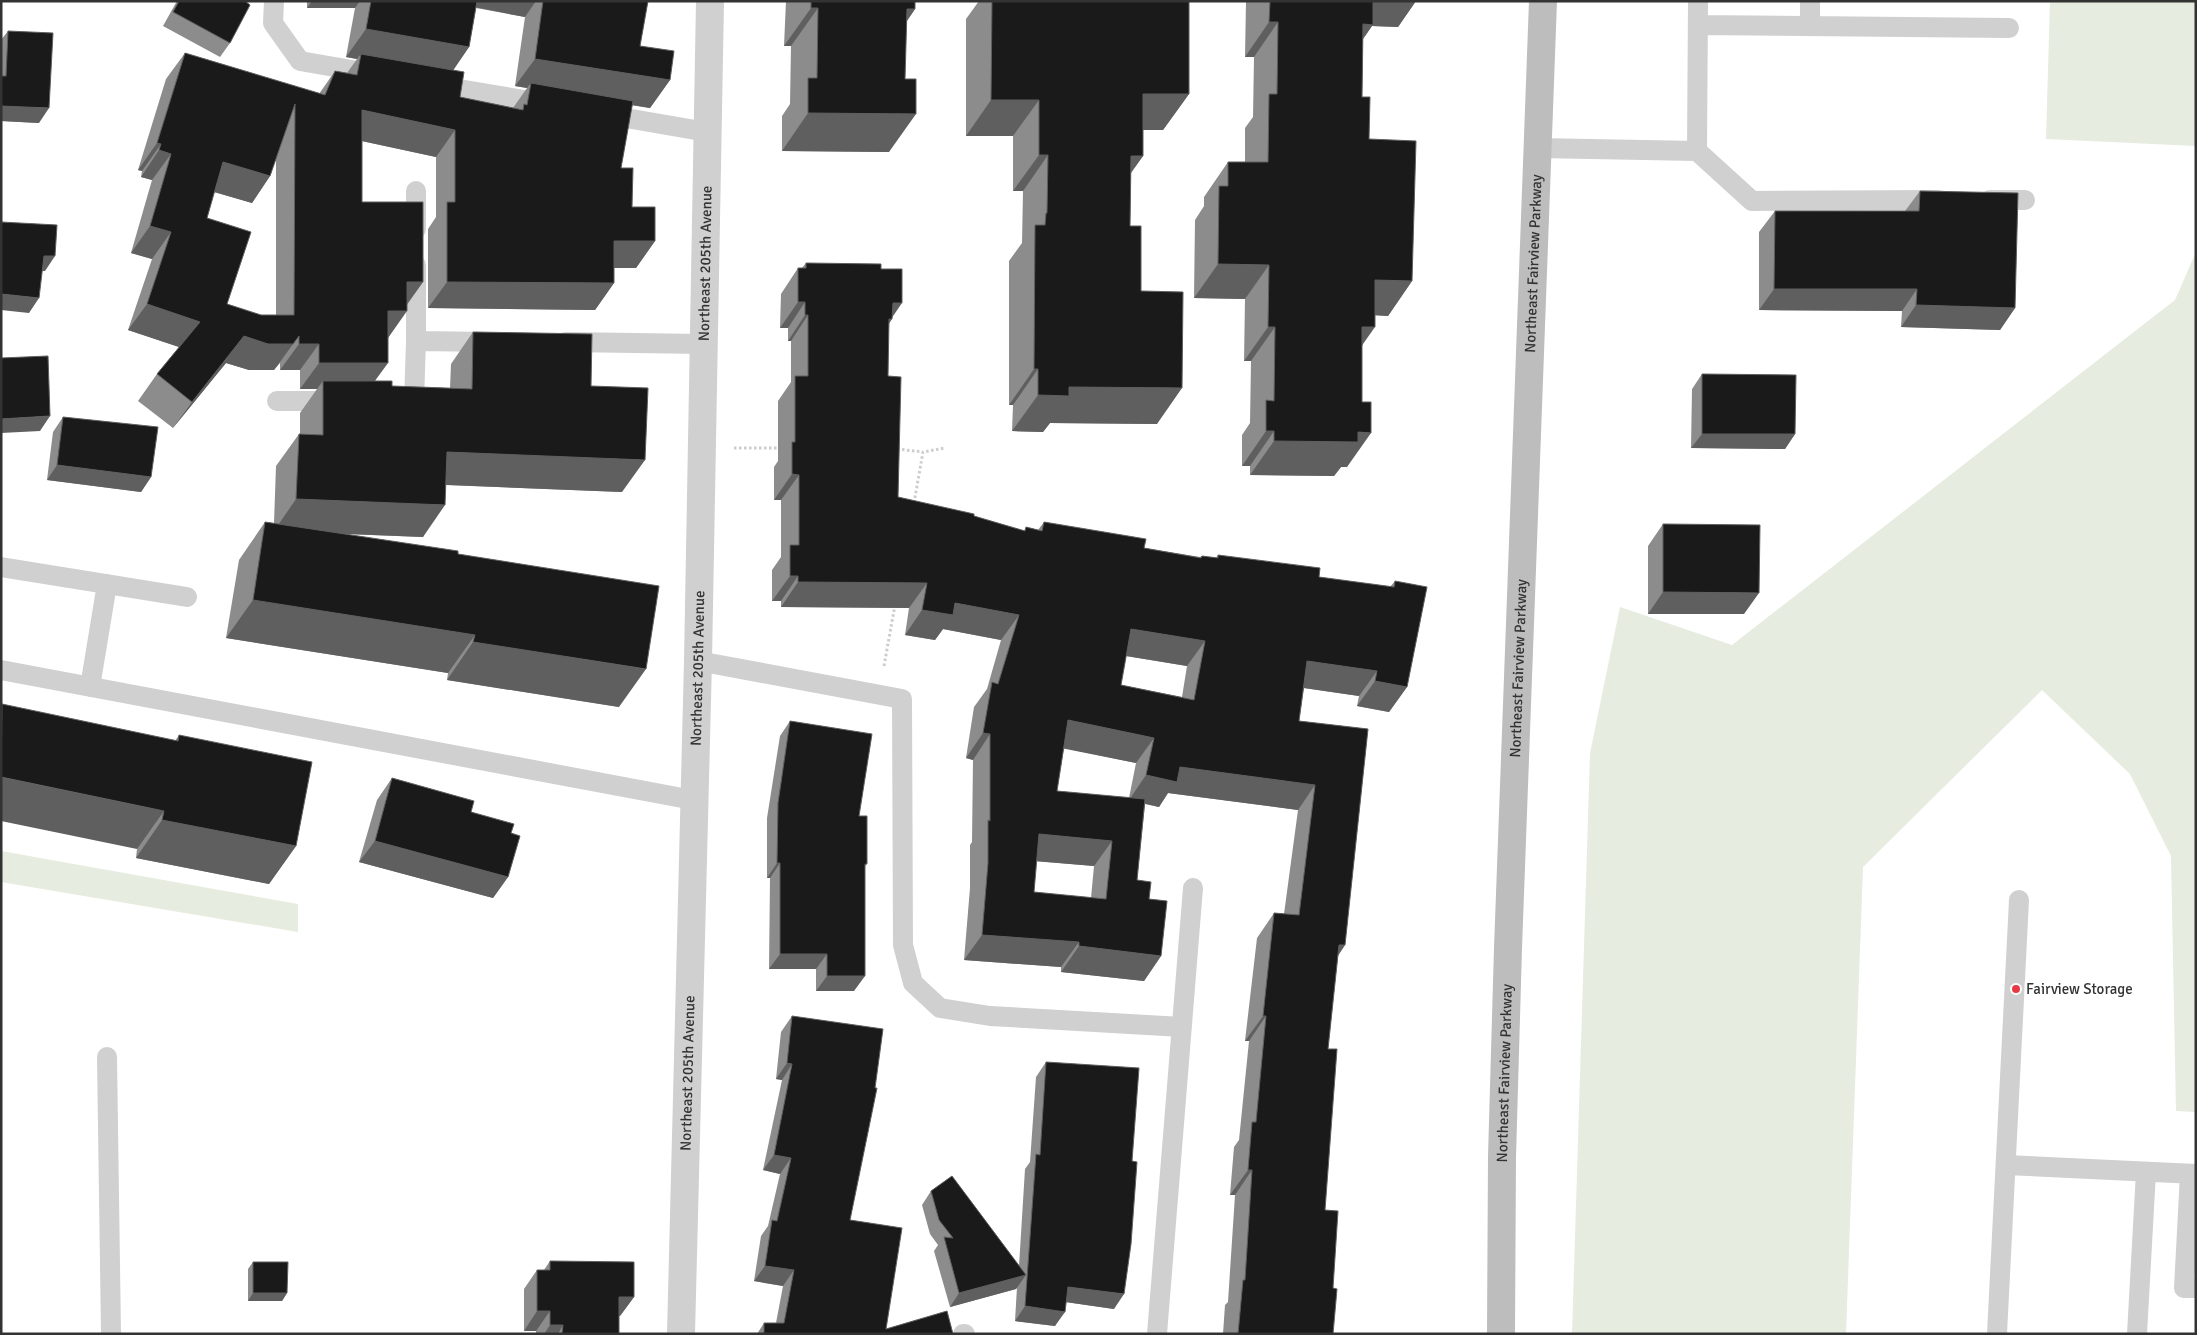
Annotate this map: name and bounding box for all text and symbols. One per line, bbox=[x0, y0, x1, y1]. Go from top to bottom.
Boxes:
street label: Northeast Fairview Parkway bbox=[1521, 174, 1546, 353]
street label: Northeast 205th Avenue bbox=[695, 185, 716, 341]
street label: Northeast Fairview Parkway bbox=[1506, 579, 1531, 758]
street label: Northeast 205th Avenue bbox=[687, 590, 708, 746]
place label: Fairview Storage bbox=[2026, 980, 2133, 998]
street label: Northeast Fairview Parkway bbox=[1493, 983, 1516, 1162]
marker: Fairview Storage bbox=[2010, 983, 2022, 995]
street label: Northeast 205th Avenue bbox=[677, 995, 699, 1151]

